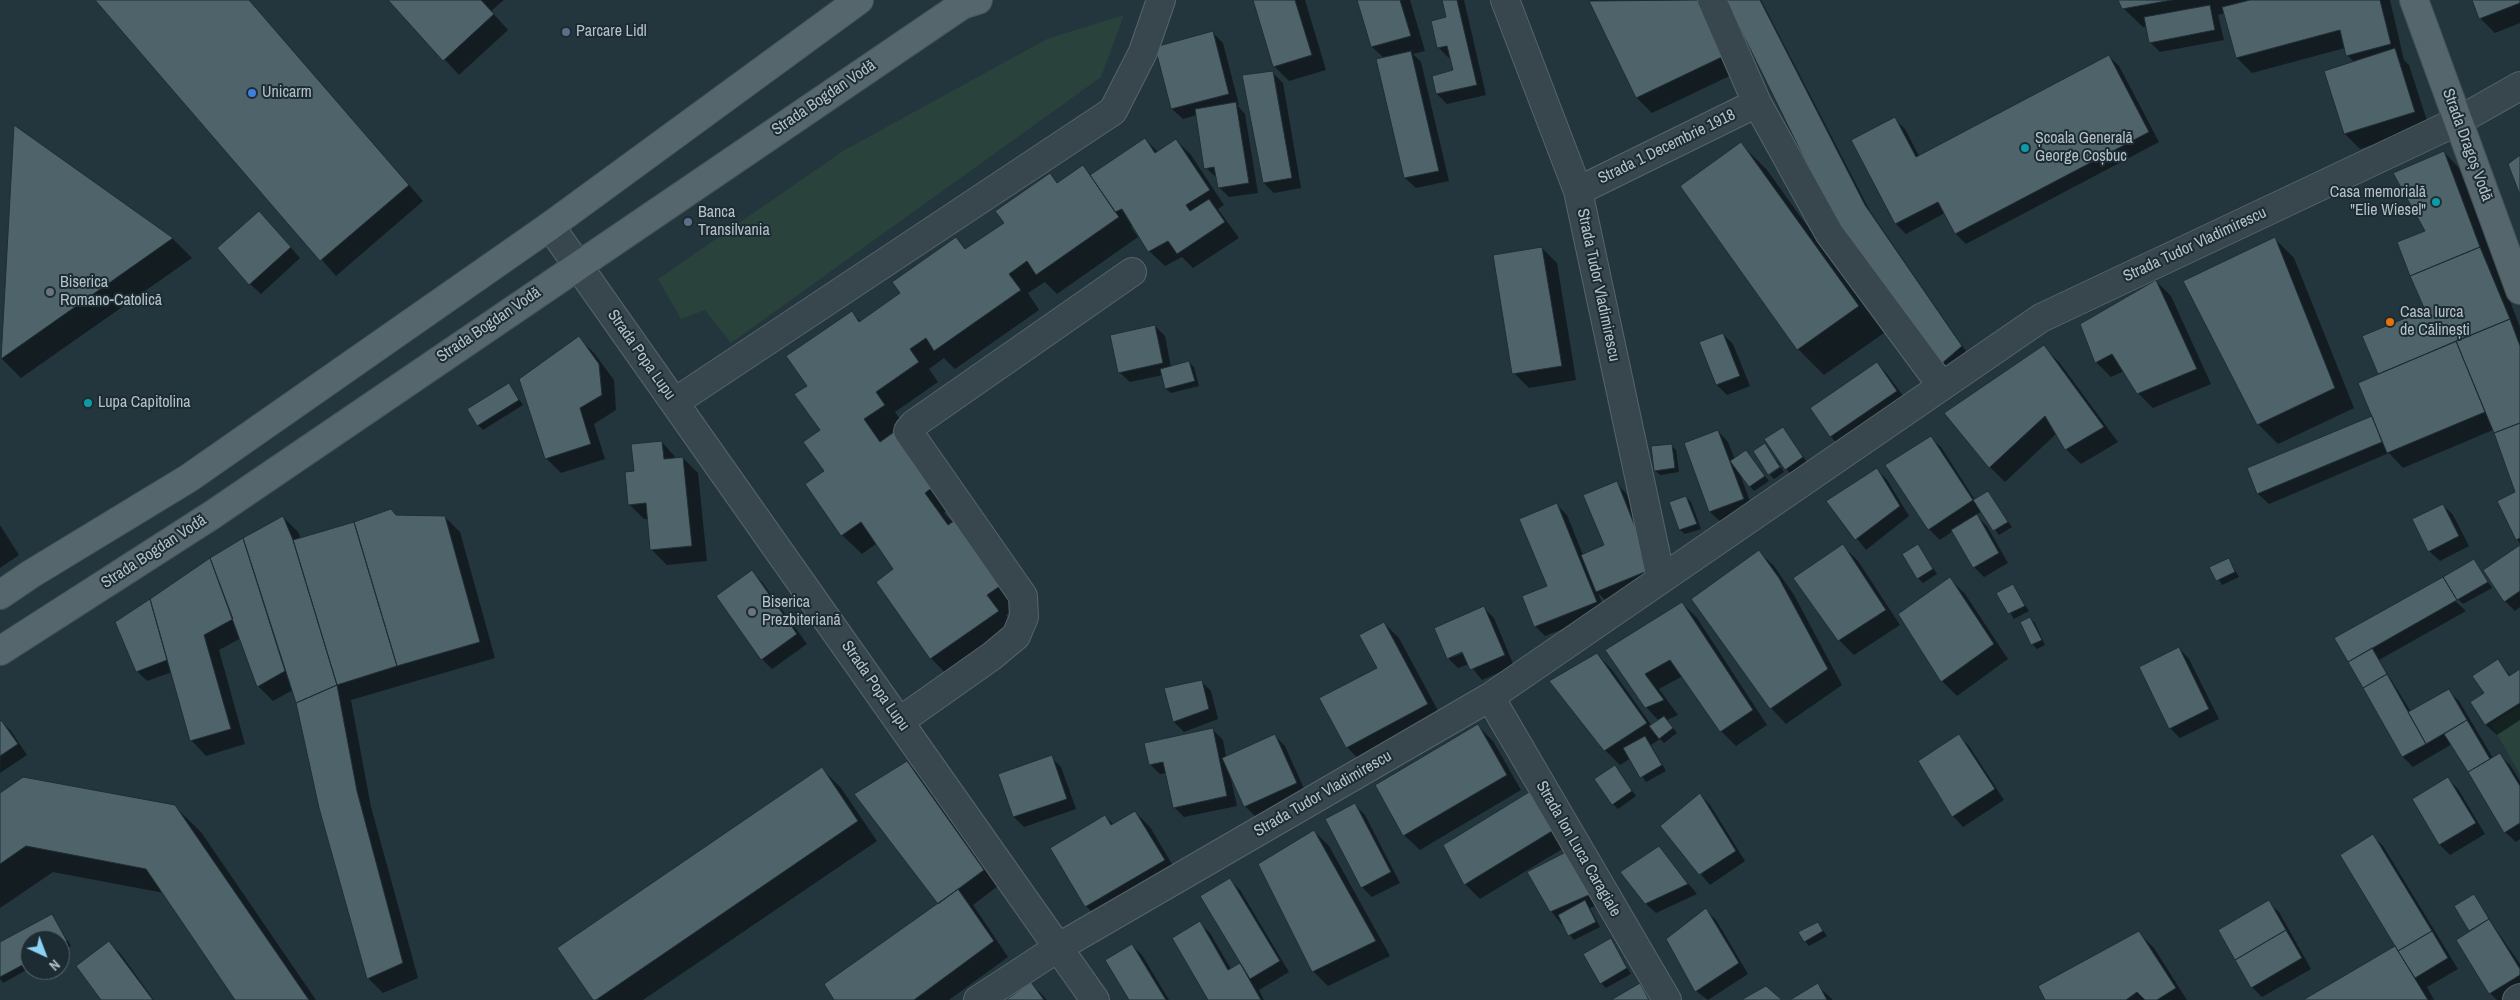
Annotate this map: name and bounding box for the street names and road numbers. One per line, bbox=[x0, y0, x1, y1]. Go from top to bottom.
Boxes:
street label: Strada Bogdan Vodă bbox=[768, 56, 880, 140]
street label: Strada Dragoș Vodă bbox=[2438, 86, 2496, 204]
street label: Strada 1 Decembrie 1918 bbox=[1595, 105, 1739, 189]
street label: Strada Tudor Vladimirescu bbox=[2120, 203, 2270, 287]
street label: Strada Tudor Vladimirescu bbox=[1572, 207, 1624, 363]
street label: Strada Bogdan Vodă bbox=[433, 283, 545, 367]
street label: Strada Popa Lupu bbox=[603, 306, 679, 404]
street label: Strada Bogdan Vodă bbox=[98, 511, 210, 593]
street label: Strada Popa Lupu bbox=[837, 637, 913, 735]
street label: Strada Tudor Vladimirescu bbox=[1251, 747, 1395, 841]
street label: Strada Ion Luca Caragiale bbox=[1531, 778, 1625, 920]

